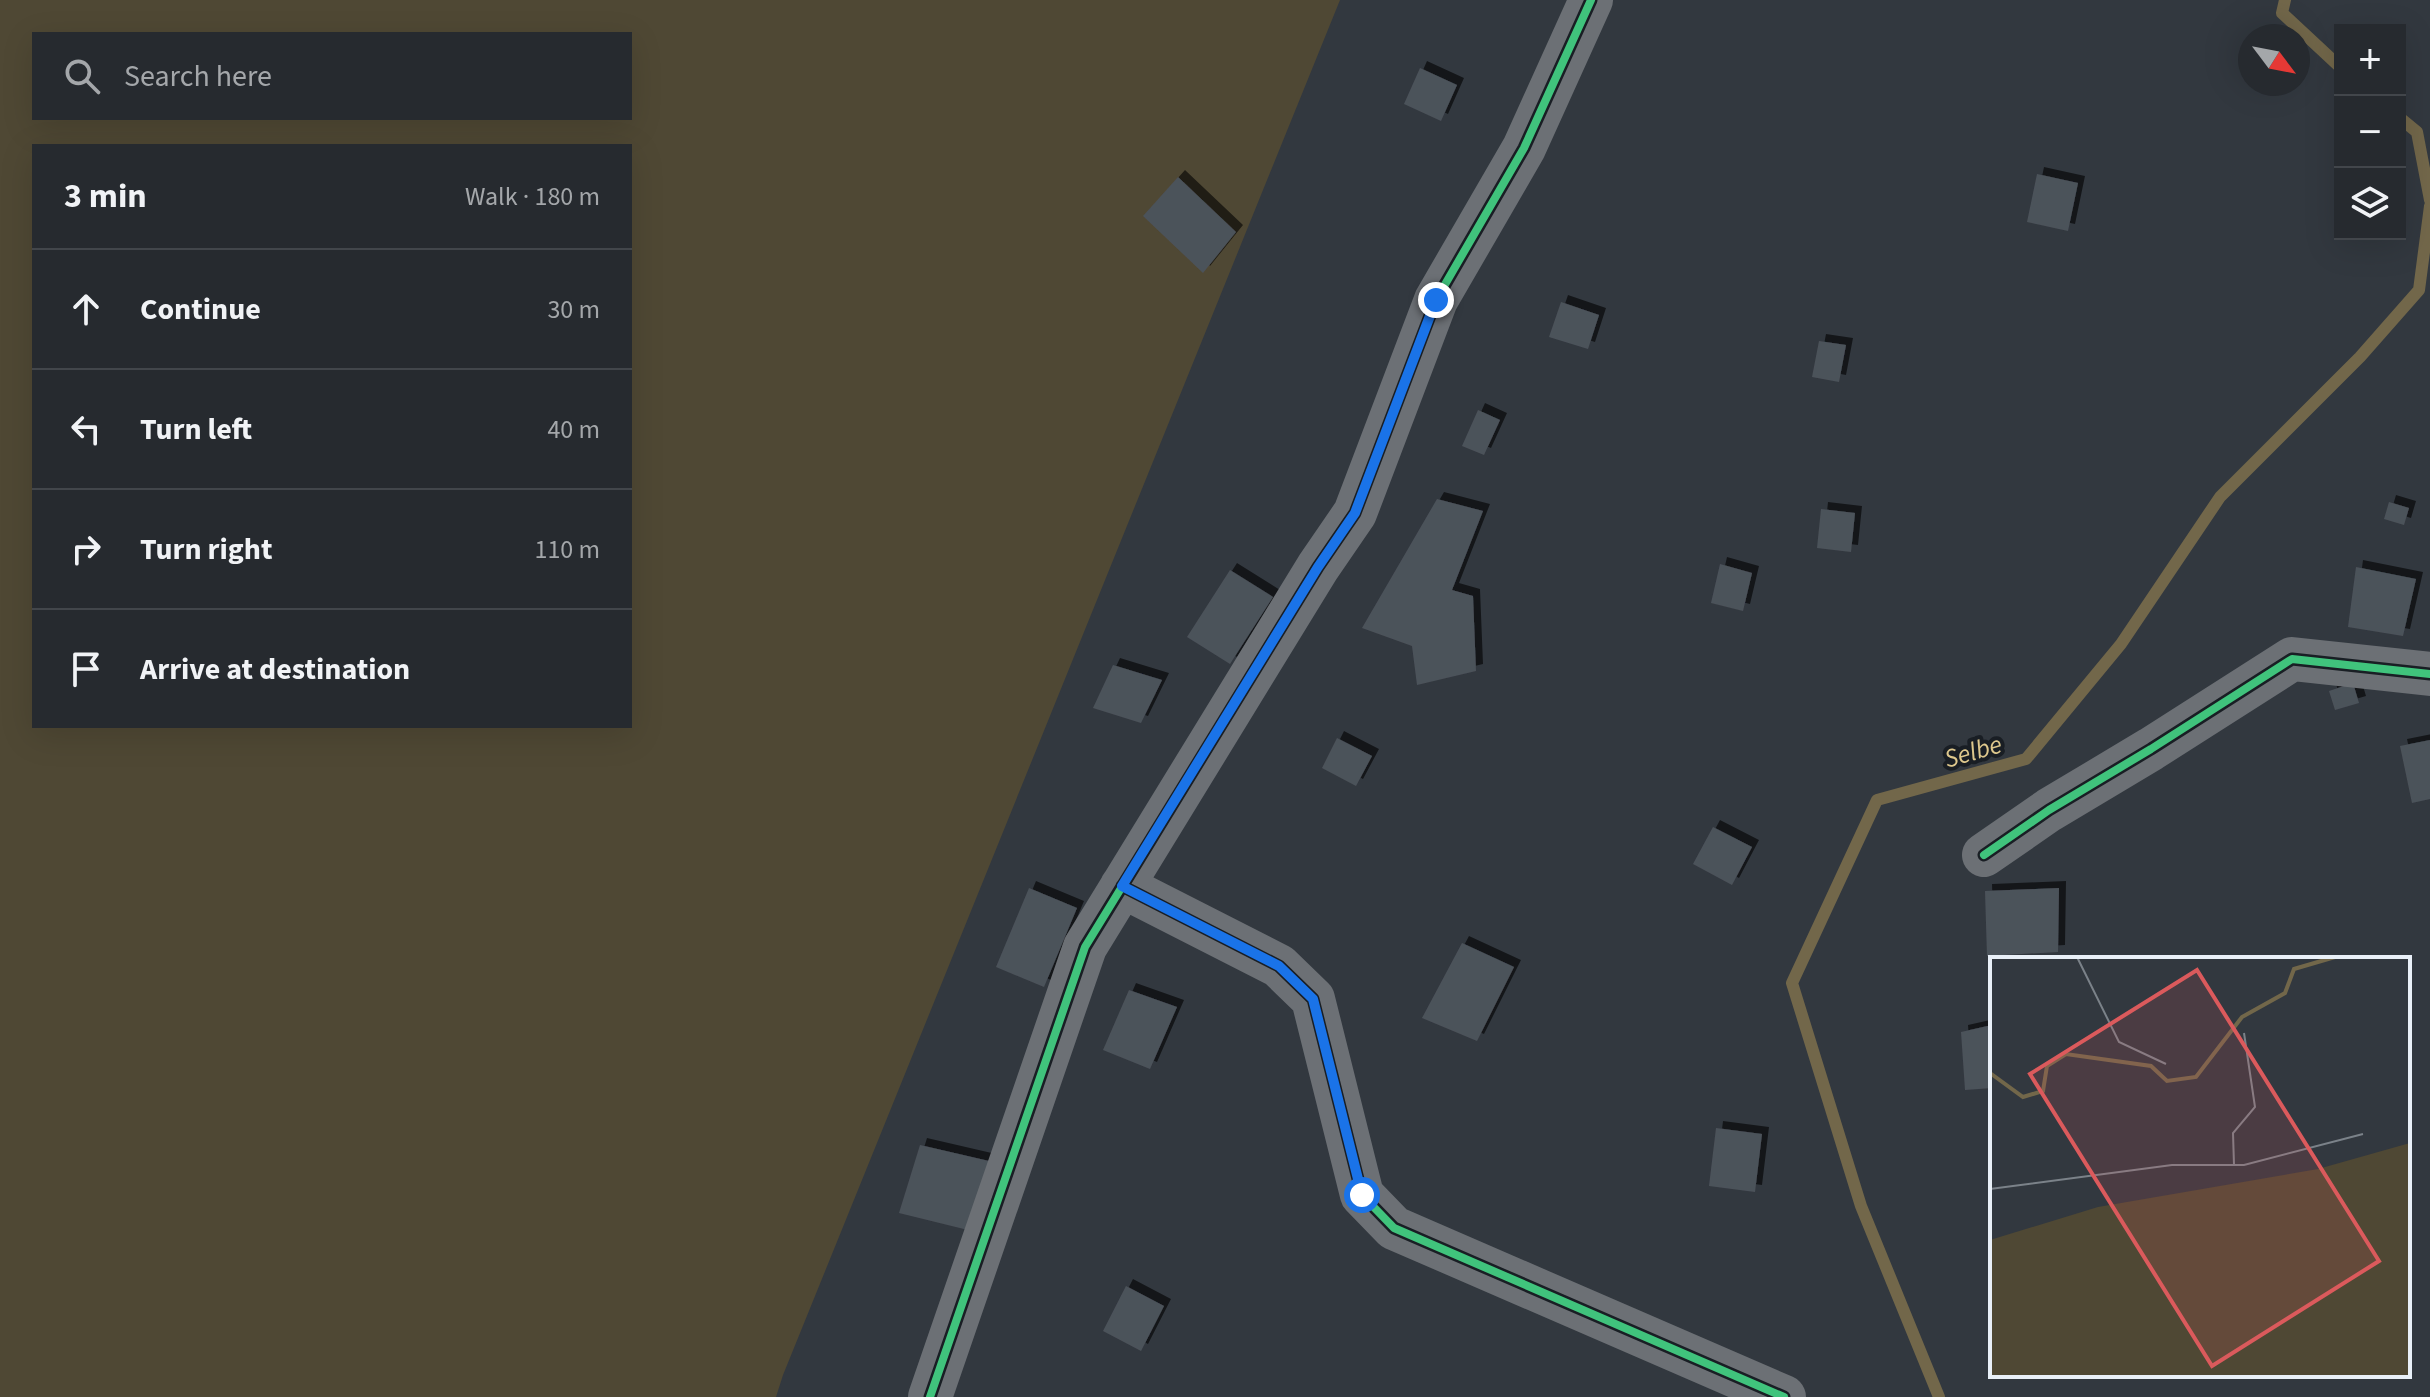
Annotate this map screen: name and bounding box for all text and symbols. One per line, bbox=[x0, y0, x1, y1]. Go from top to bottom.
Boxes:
north arrow bbox=[2238, 24, 2310, 96]
map controls bbox=[2334, 24, 2406, 240]
button: + bbox=[2334, 24, 2406, 96]
search box bbox=[32, 32, 632, 120]
icon: search bbox=[60, 54, 104, 98]
text: Search here bbox=[124, 55, 272, 98]
button: − bbox=[2334, 96, 2406, 168]
button: layers bbox=[2334, 168, 2406, 240]
text: 3 min bbox=[64, 172, 147, 221]
text: Walk · 180 m bbox=[465, 178, 600, 215]
route end bbox=[1418, 282, 1454, 318]
icon: ahead bbox=[64, 287, 108, 331]
text: Continue bbox=[140, 288, 261, 331]
text: 30 m bbox=[547, 291, 600, 328]
icon: left bbox=[64, 407, 108, 451]
text: Turn left bbox=[140, 408, 252, 451]
text: 40 m bbox=[547, 411, 600, 448]
icon: right bbox=[64, 527, 108, 571]
text: Turn right bbox=[140, 528, 272, 571]
text: 110 m bbox=[534, 531, 600, 568]
icon: arrive bbox=[64, 647, 108, 691]
text: Arrive at destination bbox=[140, 648, 410, 691]
water label: Selbe bbox=[1940, 726, 2006, 777]
inset map bbox=[1990, 957, 2410, 1377]
route start bbox=[1344, 1177, 1380, 1213]

